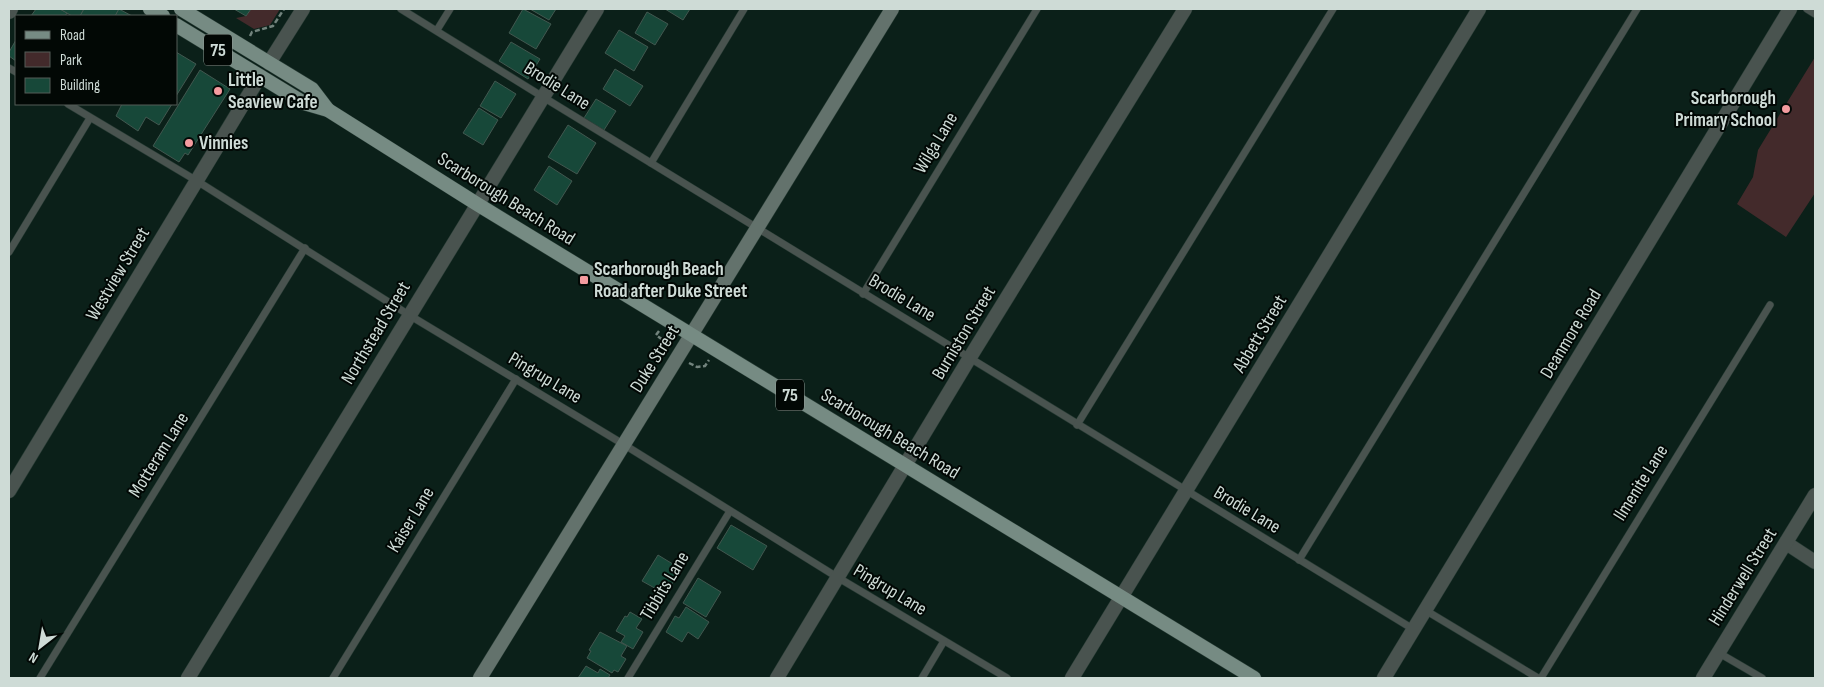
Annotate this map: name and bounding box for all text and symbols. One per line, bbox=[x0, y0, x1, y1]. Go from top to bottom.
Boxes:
legend bbox=[15, 15, 178, 105]
text: Road bbox=[60, 26, 85, 45]
road number: 75 bbox=[204, 34, 232, 66]
text: Park bbox=[60, 51, 82, 70]
street label: Brodie Lane bbox=[520, 57, 594, 115]
place label: Little Seaview Cafe bbox=[228, 69, 318, 114]
text: Building bbox=[60, 76, 100, 95]
marker: Little Seaview Cafe bbox=[212, 85, 224, 97]
place label: Scarborough Primary School bbox=[1675, 87, 1776, 132]
marker: Scarborough Primary School bbox=[1780, 103, 1792, 115]
street label: Wilga Lane bbox=[909, 108, 963, 178]
place label: Vinnies bbox=[199, 132, 248, 155]
marker: Vinnies bbox=[183, 137, 195, 149]
street label: Scarborough Beach Road bbox=[433, 147, 579, 251]
street label: Westview Street bbox=[81, 223, 155, 325]
place label: Scarborough Beach Road after Duke Street bbox=[594, 258, 747, 303]
street label: Brodie Lane bbox=[864, 269, 940, 327]
marker: Scarborough Beach Road after Duke Street bbox=[578, 274, 590, 286]
street label: Northstead Street bbox=[336, 277, 416, 388]
street label: Burniston Street bbox=[927, 282, 1001, 384]
street label: Deanmore Road bbox=[1535, 285, 1607, 383]
street label: Abbett Street bbox=[1227, 291, 1292, 378]
street label: Duke Street bbox=[625, 321, 685, 397]
street label: Pingrup Lane bbox=[504, 347, 586, 409]
road number: 75 bbox=[776, 380, 804, 410]
street label: Scarborough Beach Road bbox=[817, 384, 963, 484]
street label: Motteram Lane bbox=[124, 408, 194, 502]
street label: Ilmenite Lane bbox=[1609, 441, 1673, 525]
street label: Brodie Lane bbox=[1209, 481, 1285, 539]
street label: Kaiser Lane bbox=[383, 483, 439, 557]
street label: Hinderwell Street bbox=[1704, 524, 1782, 630]
street label: Tibbits Lane bbox=[636, 547, 694, 625]
street label: Pingrup Lane bbox=[849, 559, 931, 621]
north arrow bbox=[15, 622, 65, 672]
text: N bbox=[26, 649, 41, 667]

